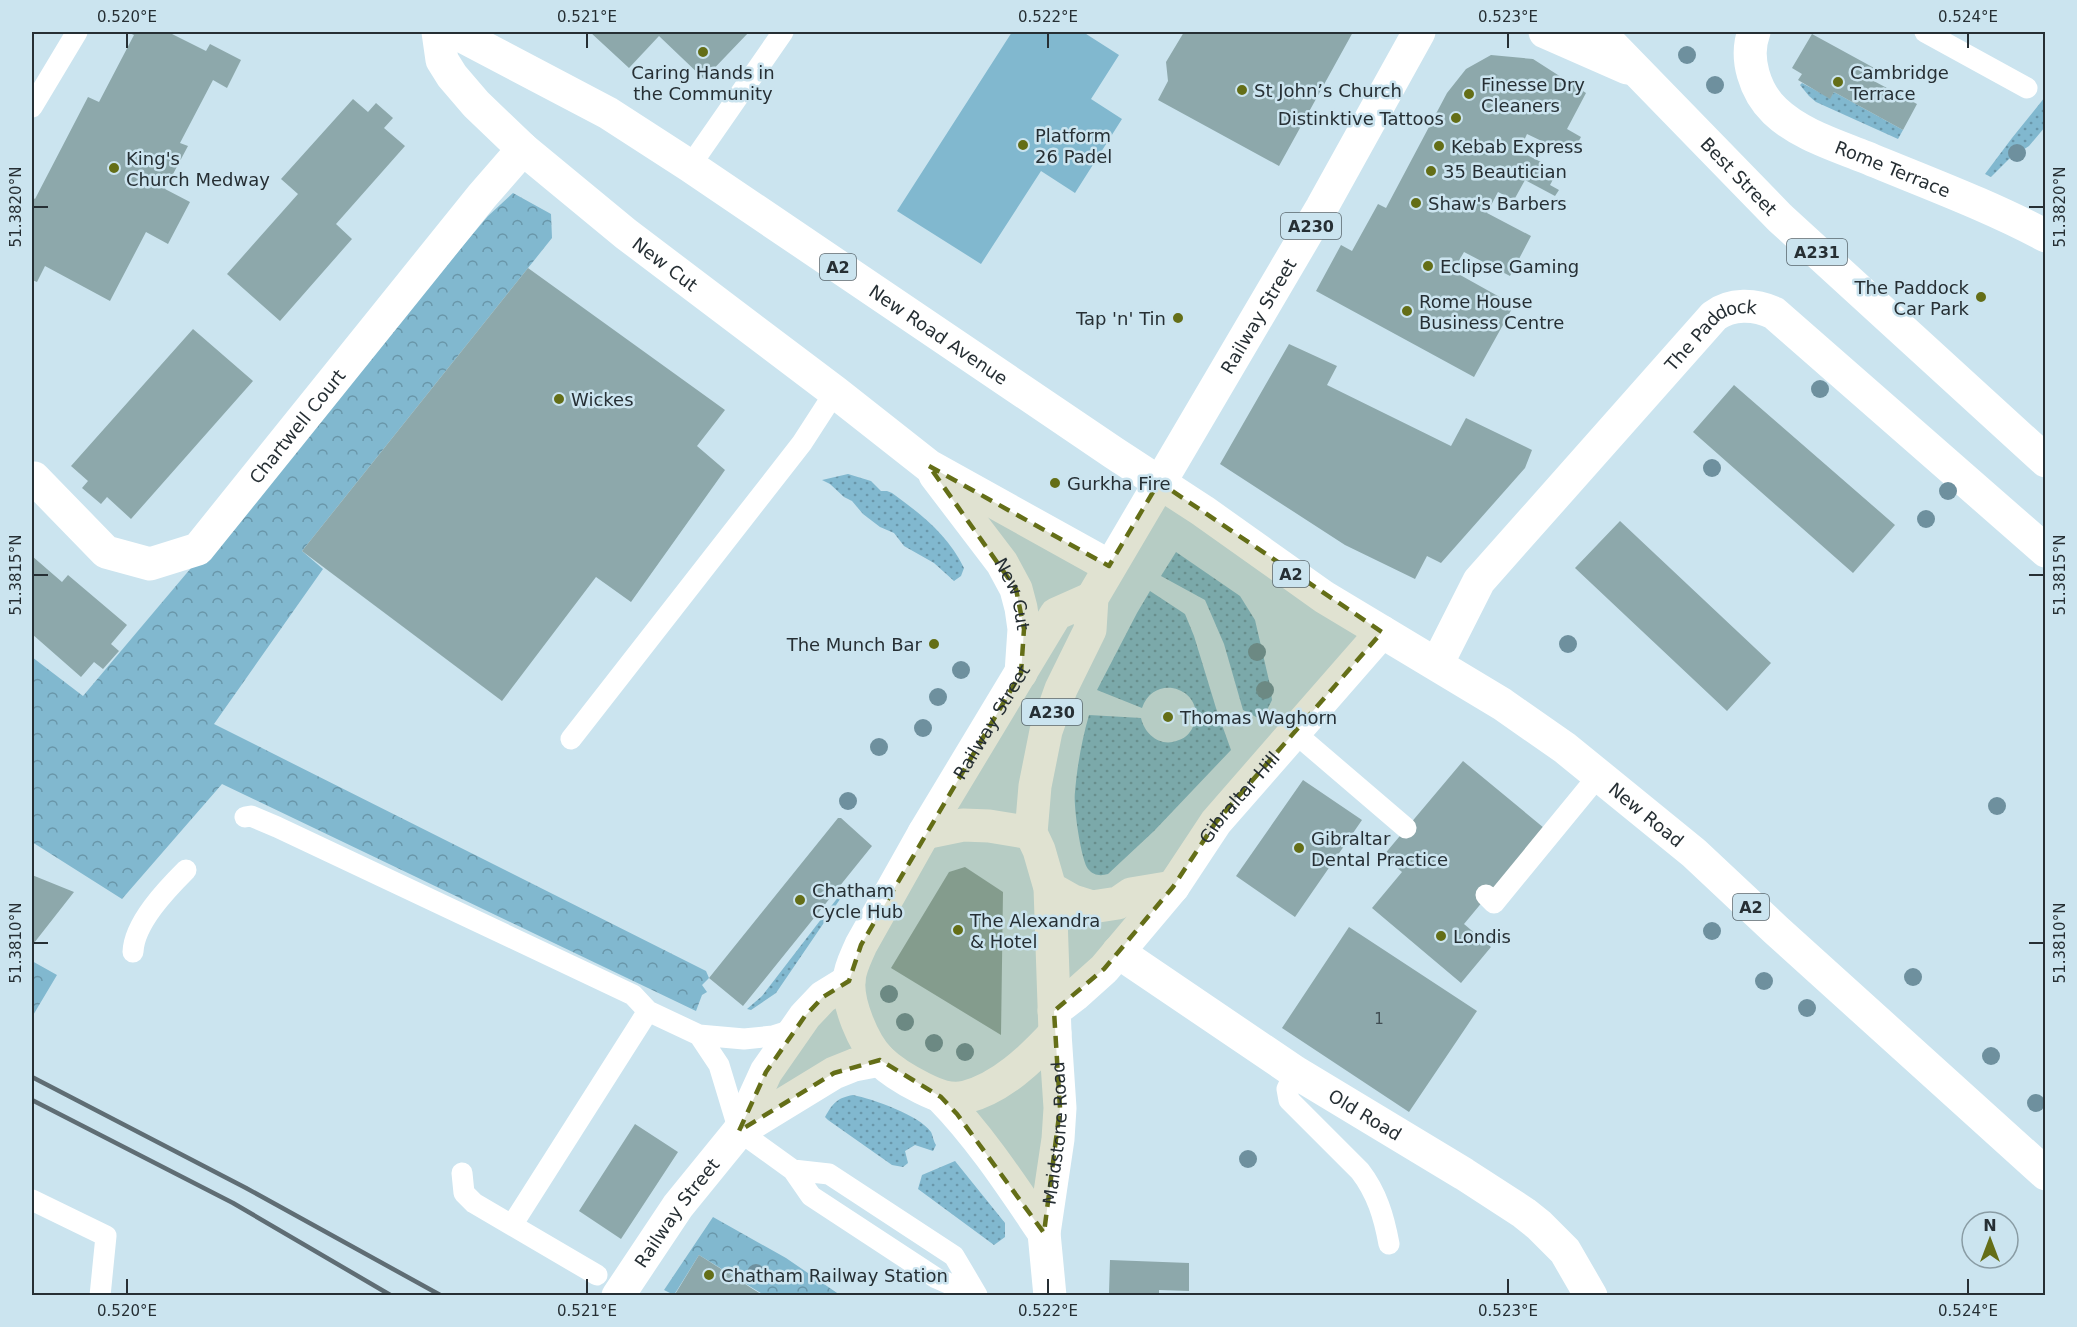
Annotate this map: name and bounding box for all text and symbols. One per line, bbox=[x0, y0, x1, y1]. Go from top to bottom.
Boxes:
text: 0.520°E bbox=[97, 8, 157, 26]
text: 0.521°E bbox=[557, 8, 617, 26]
text: 0.522°E bbox=[1018, 8, 1078, 26]
text: 0.523°E bbox=[1478, 8, 1538, 26]
text: 0.524°E bbox=[1938, 8, 1998, 26]
marker: Caring Hands in the Community bbox=[696, 45, 710, 59]
place label: Caring Hands in the Community bbox=[631, 62, 775, 104]
place label: Cambridge Terrace bbox=[1849, 62, 1949, 104]
place label: Finesse Dry Cleaners bbox=[1481, 74, 1585, 116]
marker: Cambridge Terrace bbox=[1831, 75, 1845, 89]
place label: St John’s Church bbox=[1254, 80, 1402, 101]
marker: St John’s Church bbox=[1235, 83, 1249, 97]
marker: Finesse Dry Cleaners bbox=[1462, 87, 1476, 101]
place label: Distinktive Tattoos bbox=[1278, 108, 1444, 129]
marker: Distinktive Tattoos bbox=[1449, 111, 1463, 125]
place label: Platform 26 Padel bbox=[1035, 125, 1112, 167]
street label: Best Street bbox=[1697, 133, 1782, 219]
place label: Kebab Express bbox=[1451, 136, 1583, 157]
street label: Rome Terrace bbox=[1832, 136, 1954, 201]
marker: Platform 26 Padel bbox=[1016, 138, 1030, 152]
marker: Kebab Express bbox=[1432, 139, 1446, 153]
place label: King's Church Medway bbox=[126, 148, 270, 190]
marker: King's Church Medway bbox=[107, 161, 121, 175]
place label: 35 Beautician bbox=[1443, 161, 1567, 182]
marker: 35 Beautician bbox=[1424, 164, 1438, 178]
text: 51.3820°N bbox=[7, 167, 25, 247]
text: 51.3820°N bbox=[2051, 167, 2069, 247]
place label: Shaw's Barbers bbox=[1428, 193, 1567, 214]
marker: Shaw's Barbers bbox=[1409, 196, 1423, 210]
road number: A230 bbox=[1281, 213, 1341, 239]
street label: New Cut bbox=[629, 232, 702, 295]
road number: A231 bbox=[1787, 239, 1847, 265]
road number: A2 bbox=[820, 254, 856, 280]
street label: Railway Street bbox=[1216, 254, 1300, 377]
place label: Eclipse Gaming bbox=[1440, 256, 1579, 277]
marker: Eclipse Gaming bbox=[1421, 259, 1435, 273]
place label: The Paddock Car Park bbox=[1854, 277, 1970, 319]
street label: New Road Avenue bbox=[865, 280, 1012, 389]
marker: The Paddock Car Park bbox=[1974, 290, 1988, 304]
place label: Rome House Business Centre bbox=[1419, 291, 1564, 333]
street label: The Paddock bbox=[1659, 296, 1759, 376]
marker: Rome House Business Centre bbox=[1400, 304, 1414, 318]
place label: Tap 'n' Tin bbox=[1075, 308, 1166, 329]
marker: Tap 'n' Tin bbox=[1171, 311, 1185, 325]
street label: Chartwell Court bbox=[245, 365, 349, 487]
place label: Wickes bbox=[571, 389, 634, 410]
marker: Wickes bbox=[552, 392, 566, 406]
place label: Gurkha Fire bbox=[1067, 473, 1170, 494]
marker: Gurkha Fire bbox=[1048, 476, 1062, 490]
text: 51.3815°N bbox=[7, 535, 25, 615]
text: 51.3815°N bbox=[2051, 535, 2069, 615]
street label: New Cut bbox=[991, 554, 1035, 632]
road number: A2 bbox=[1273, 561, 1309, 587]
place label: The Munch Bar bbox=[786, 634, 923, 655]
marker: The Munch Bar bbox=[927, 637, 941, 651]
street label: Railway Street bbox=[949, 661, 1034, 783]
road number: A230 bbox=[1022, 699, 1082, 725]
place label: Thomas Waghorn bbox=[1179, 707, 1337, 728]
marker: Thomas Waghorn bbox=[1161, 710, 1175, 724]
street label: Gibraltar Hill bbox=[1194, 747, 1283, 847]
street label: New Road bbox=[1605, 778, 1688, 851]
place label: Gibraltar Dental Practice bbox=[1311, 828, 1448, 870]
marker: Gibraltar Dental Practice bbox=[1292, 841, 1306, 855]
place label: Chatham Cycle Hub bbox=[812, 880, 903, 922]
marker: Chatham Cycle Hub bbox=[793, 893, 807, 907]
road number: A2 bbox=[1733, 894, 1769, 920]
text: 51.3810°N bbox=[7, 903, 25, 983]
text: 51.3810°N bbox=[2051, 903, 2069, 983]
place label: The Alexandra & Hotel bbox=[969, 910, 1100, 952]
marker: The Alexandra & Hotel bbox=[951, 923, 965, 937]
place label: Londis bbox=[1453, 926, 1511, 947]
marker: Londis bbox=[1434, 929, 1448, 943]
house number: 1 bbox=[1374, 1010, 1384, 1028]
street label: Maidstone Road bbox=[1038, 1061, 1071, 1206]
street label: Old Road bbox=[1325, 1084, 1406, 1145]
street label: Railway Street bbox=[630, 1154, 723, 1271]
north arrow bbox=[1960, 1210, 2020, 1270]
text: N bbox=[1983, 1216, 1997, 1235]
place label: Chatham Railway Station bbox=[721, 1265, 948, 1286]
marker: Chatham Railway Station bbox=[702, 1268, 716, 1282]
text: 0.520°E bbox=[97, 1302, 157, 1320]
text: 0.521°E bbox=[557, 1302, 617, 1320]
text: 0.522°E bbox=[1018, 1302, 1078, 1320]
text: 0.523°E bbox=[1478, 1302, 1538, 1320]
text: 0.524°E bbox=[1938, 1302, 1998, 1320]

